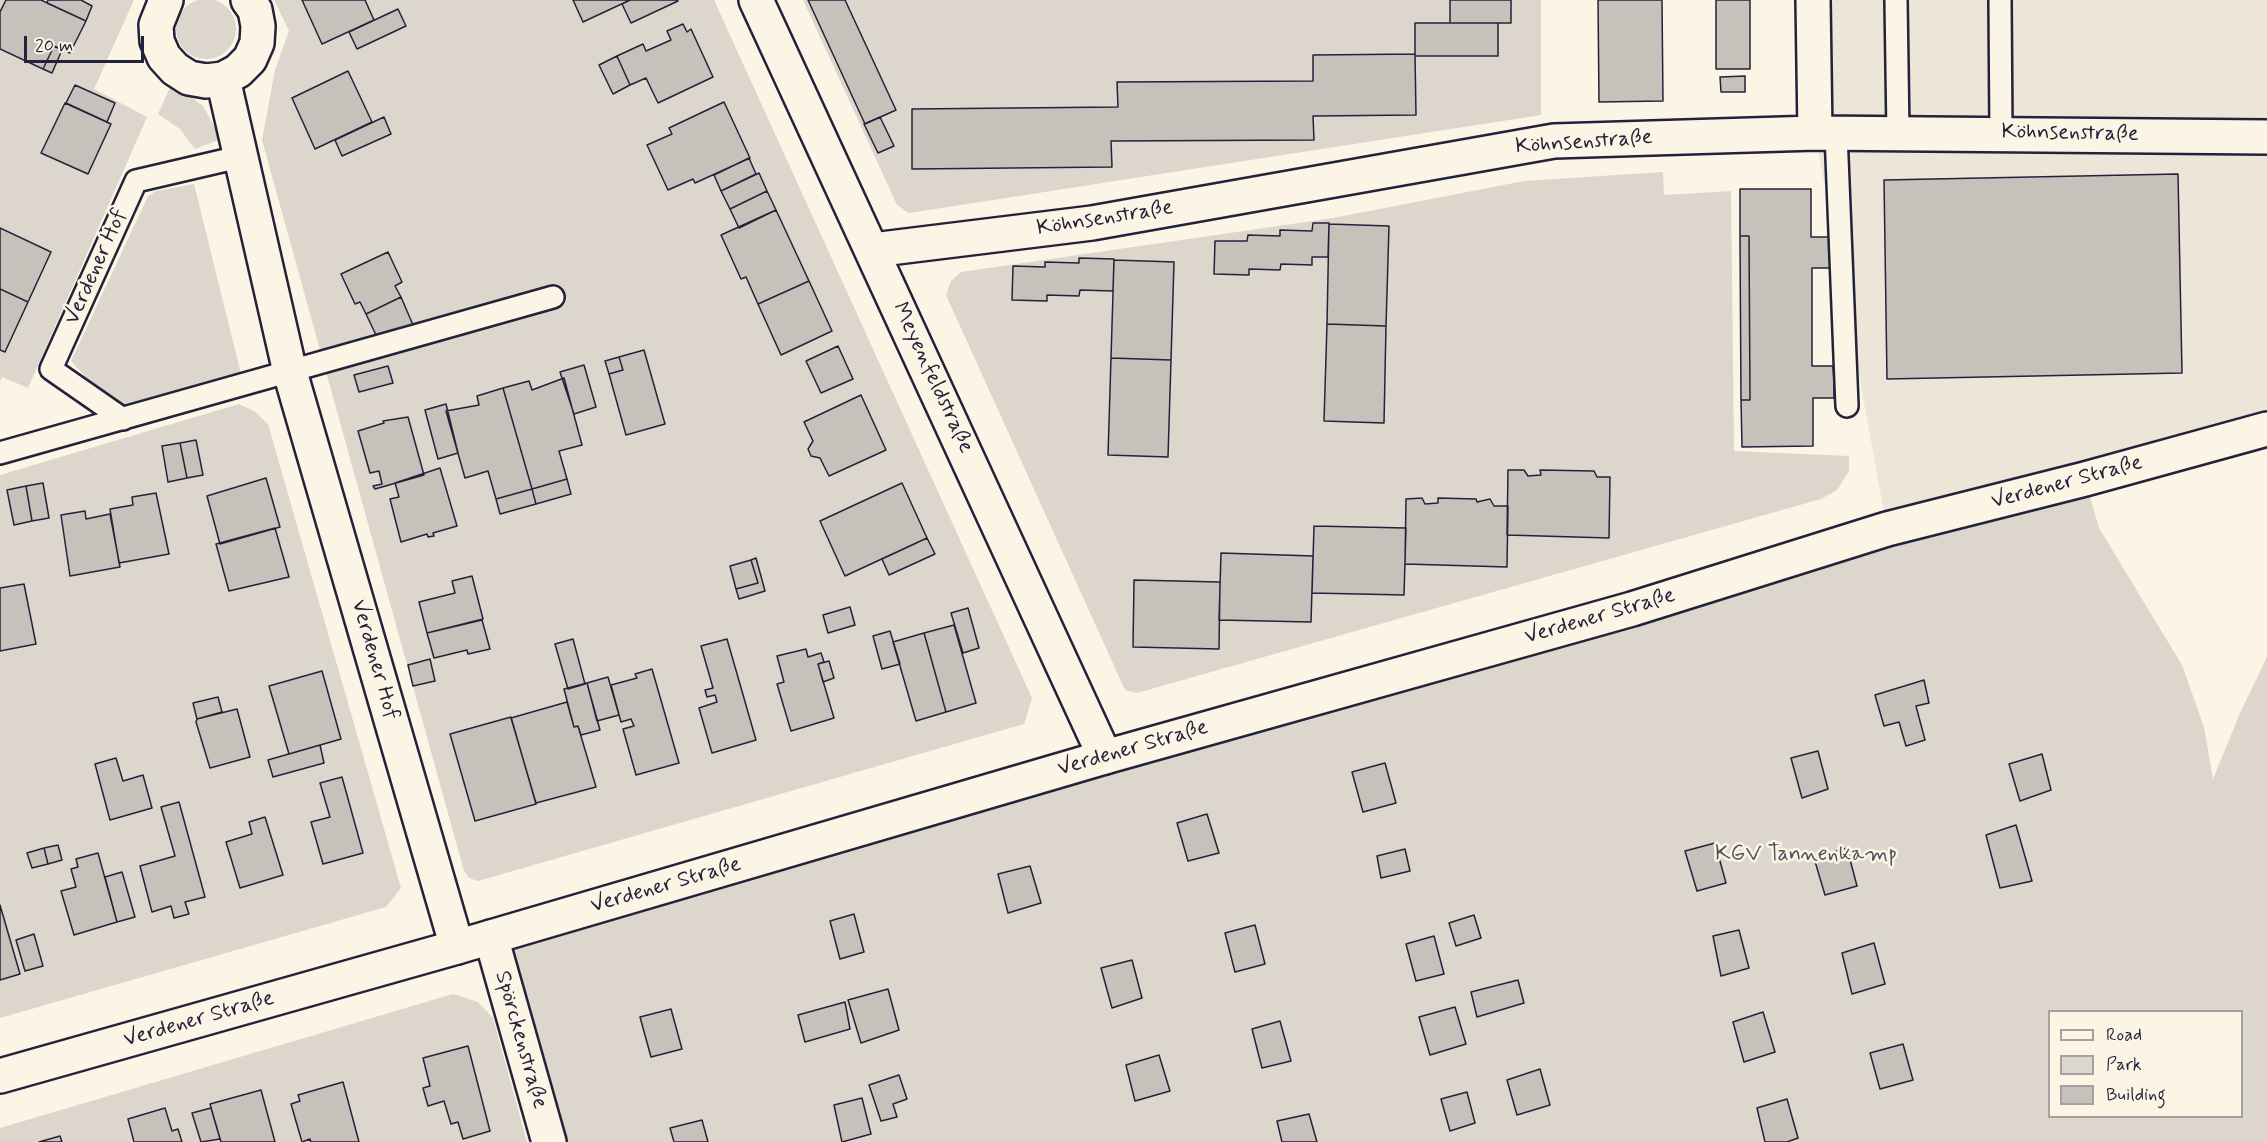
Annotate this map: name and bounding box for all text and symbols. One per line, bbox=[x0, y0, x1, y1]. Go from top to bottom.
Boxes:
scale bar bbox=[27, 24, 147, 62]
text: 20 m bbox=[35, 34, 73, 58]
street label: Köhnsenstraße bbox=[2001, 120, 2139, 148]
street label: Köhnsenstraße bbox=[1515, 125, 1653, 161]
street label: Köhnsenstraße bbox=[1035, 195, 1175, 243]
street label: Verdener Hof bbox=[60, 205, 134, 329]
street label: Meyenfeldstraße bbox=[886, 298, 978, 458]
street label: Verdener Straße bbox=[1989, 450, 2145, 516]
street label: Verdener Straße bbox=[1522, 583, 1678, 651]
street label: Verdener Hof bbox=[344, 597, 404, 723]
street label: Verdener Straße bbox=[1055, 715, 1211, 783]
park label: KGV Tannenkamp bbox=[1715, 842, 1897, 868]
street label: Verdener Straße bbox=[588, 852, 744, 920]
street label: Spörckenstraße bbox=[488, 968, 552, 1112]
street label: Verdener Straße bbox=[121, 986, 277, 1054]
legend bbox=[2048, 1010, 2243, 1118]
text: Road bbox=[2106, 1023, 2142, 1047]
text: Park bbox=[2106, 1053, 2142, 1077]
text: Building bbox=[2106, 1083, 2166, 1107]

